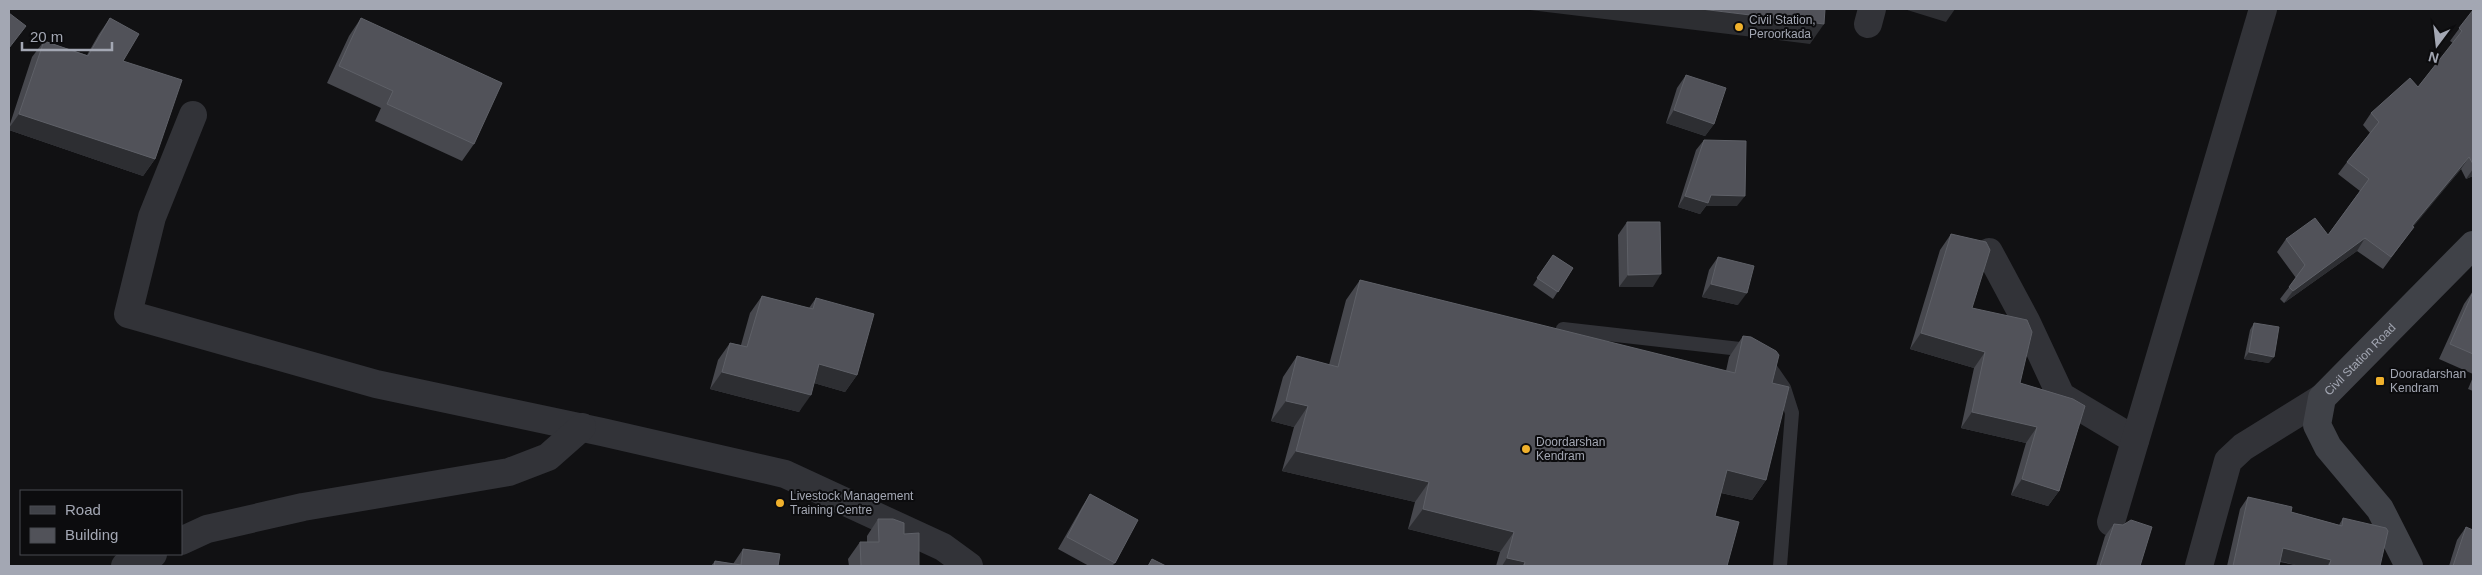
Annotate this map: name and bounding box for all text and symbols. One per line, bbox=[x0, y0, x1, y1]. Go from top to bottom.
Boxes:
place label: Civil Station, Peroorkada bbox=[1749, 13, 1816, 41]
scale bar bbox=[22, 20, 112, 52]
north arrow bbox=[2412, 20, 2462, 70]
marker: Civil Station, Peroorkada bbox=[1733, 21, 1745, 33]
text: 20 m bbox=[30, 28, 63, 45]
text: N bbox=[2427, 49, 2441, 67]
street label: Civil Station Road bbox=[2321, 321, 2399, 398]
place label: Dooradarshan Kendram bbox=[2390, 367, 2466, 395]
marker: Dooradarshan Kendram bbox=[2374, 375, 2386, 387]
place label: Doordarshan Kendram bbox=[1536, 435, 1605, 463]
marker: Doordarshan Kendram bbox=[1520, 443, 1532, 455]
place label: Livestock Management Training Centre bbox=[790, 489, 914, 517]
legend bbox=[20, 490, 182, 555]
marker: Livestock Management Training Centre bbox=[774, 497, 786, 509]
text: Road bbox=[65, 501, 101, 518]
text: Building bbox=[65, 526, 118, 543]

